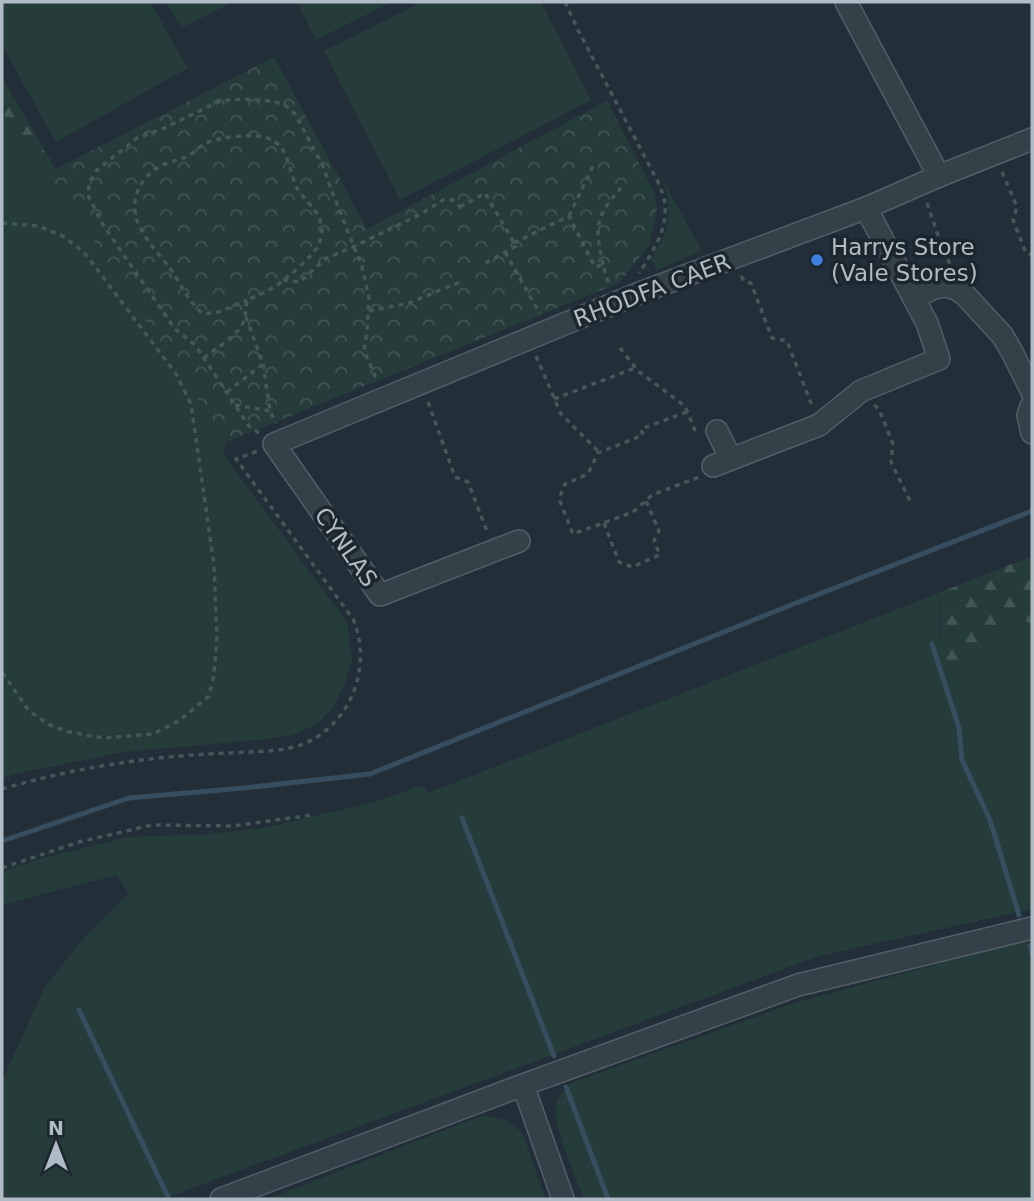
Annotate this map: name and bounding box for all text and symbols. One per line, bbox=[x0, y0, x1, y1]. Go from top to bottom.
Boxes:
place label: Harrys Store (Vale Stores) bbox=[831, 234, 978, 286]
street label: RHODFA CAER bbox=[570, 248, 734, 332]
marker: Harrys Store (Vale Stores) bbox=[809, 252, 825, 268]
street label: CYNLAS bbox=[309, 502, 383, 592]
north arrow bbox=[21, 1110, 91, 1180]
text: N bbox=[48, 1117, 64, 1139]

